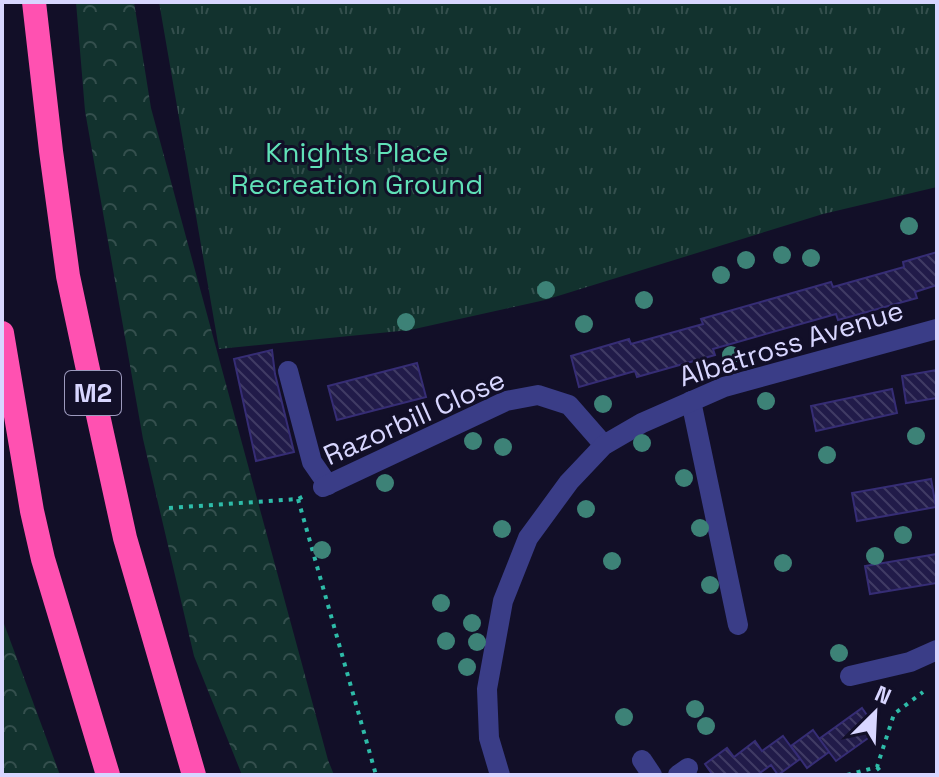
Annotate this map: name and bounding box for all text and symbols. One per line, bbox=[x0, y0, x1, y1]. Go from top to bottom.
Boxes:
park label: Knights Place Recreation Ground bbox=[231, 134, 483, 202]
street label: Albatross Avenue bbox=[674, 292, 908, 394]
street label: Razorbill Close bbox=[318, 361, 510, 473]
road number: M2 bbox=[65, 371, 121, 415]
north arrow bbox=[835, 673, 915, 753]
text: N bbox=[871, 679, 896, 711]

